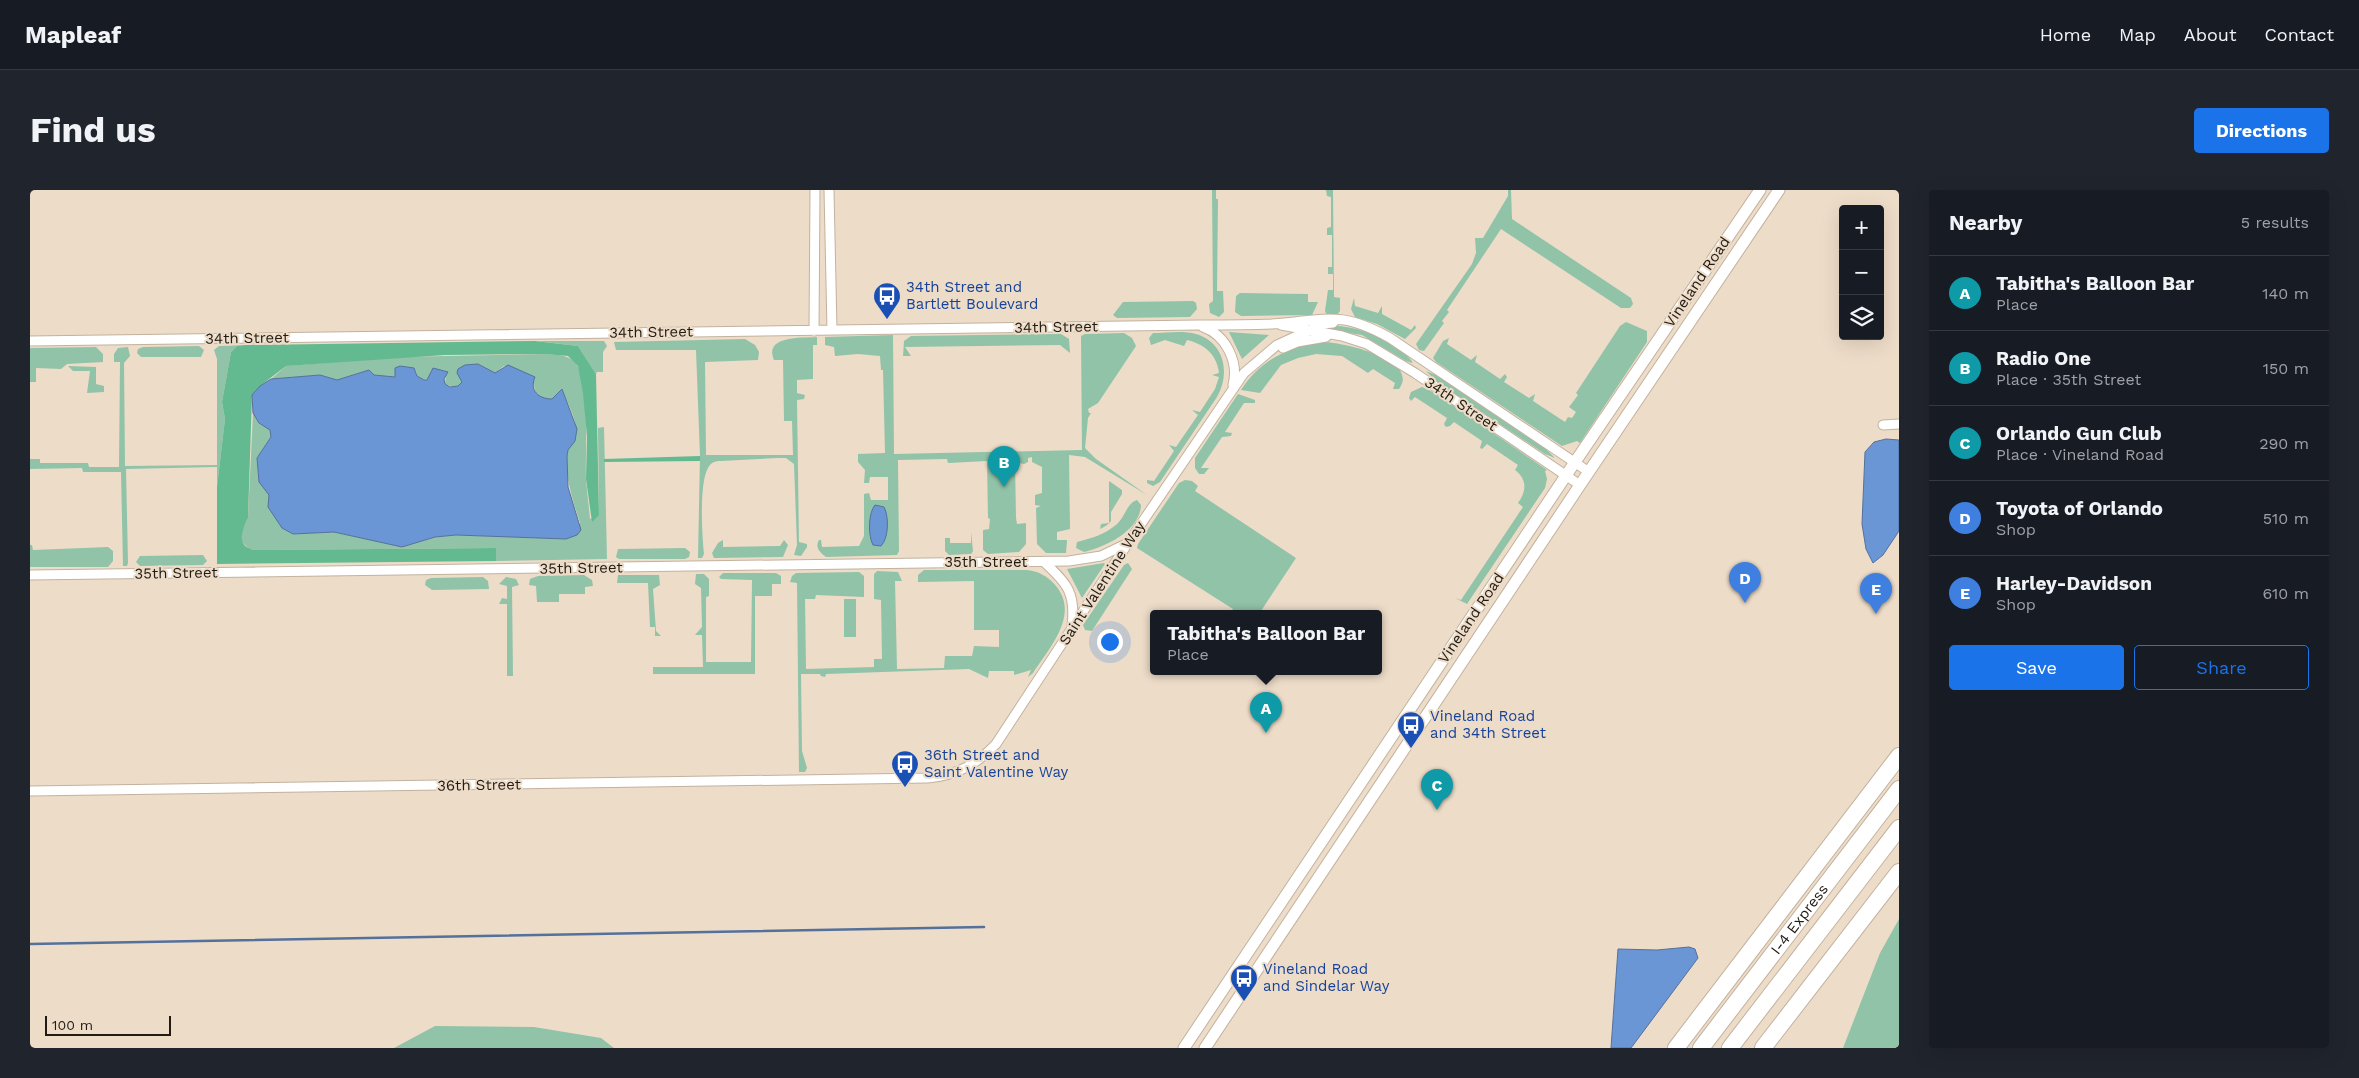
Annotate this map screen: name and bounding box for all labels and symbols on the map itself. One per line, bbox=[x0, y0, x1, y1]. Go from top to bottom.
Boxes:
street label: Vineland Road bbox=[1660, 233, 1734, 331]
place label: 34th Street and Bartlett Boulevard bbox=[906, 278, 1038, 313]
bus stop icon: 34th Street and Bartlett Boulevard bbox=[872, 281, 902, 320]
street label: 34th Street bbox=[1014, 317, 1099, 337]
street label: 34th Street bbox=[609, 322, 694, 342]
street label: 34th Street bbox=[205, 328, 290, 348]
street label: 34th Street bbox=[1421, 373, 1501, 435]
pin: B bbox=[988, 446, 1020, 487]
street label: Saint Valentine Way bbox=[1055, 517, 1149, 648]
street label: 35th Street bbox=[944, 553, 1028, 571]
street label: 35th Street bbox=[539, 558, 624, 578]
pin: D bbox=[1729, 562, 1761, 603]
street label: 35th Street bbox=[134, 563, 219, 583]
street label: Vineland Road bbox=[1434, 569, 1508, 667]
pin: E bbox=[1860, 573, 1892, 614]
your location bbox=[1097, 629, 1123, 655]
pin: A bbox=[1250, 692, 1282, 733]
place label: Vineland Road and 34th Street bbox=[1430, 707, 1547, 742]
bus stop icon: Vineland Road and 34th Street bbox=[1396, 710, 1426, 749]
place label: 36th Street and Saint Valentine Way bbox=[924, 746, 1069, 781]
bus stop icon: 36th Street and Saint Valentine Way bbox=[890, 749, 920, 788]
pin: C bbox=[1421, 769, 1453, 810]
street label: 36th Street bbox=[437, 775, 522, 795]
street label: I-4 Express bbox=[1767, 880, 1832, 958]
place label: Vineland Road and Sindelar Way bbox=[1263, 960, 1390, 995]
bus stop icon: Vineland Road and Sindelar Way bbox=[1229, 963, 1259, 1002]
scale bar bbox=[45, 1013, 171, 1036]

